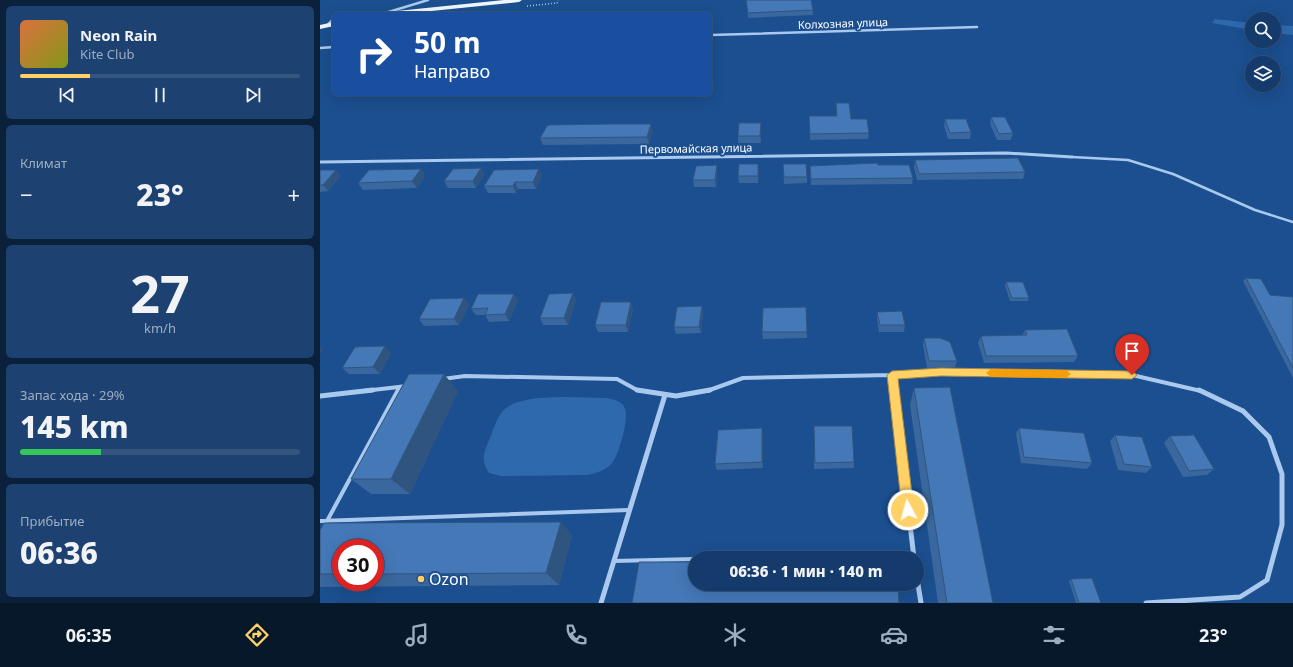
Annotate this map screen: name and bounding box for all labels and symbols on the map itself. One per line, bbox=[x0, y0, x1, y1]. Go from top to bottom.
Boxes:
street label: Колхозная улица bbox=[798, 14, 888, 32]
street label: Первомайская улица bbox=[640, 140, 752, 156]
pin bbox=[1115, 334, 1149, 375]
position arrow bbox=[887, 489, 929, 531]
speed limit sign: 30 bbox=[332, 539, 384, 591]
place label: Ozon bbox=[429, 568, 469, 590]
marker: Ozon bbox=[416, 574, 426, 584]

